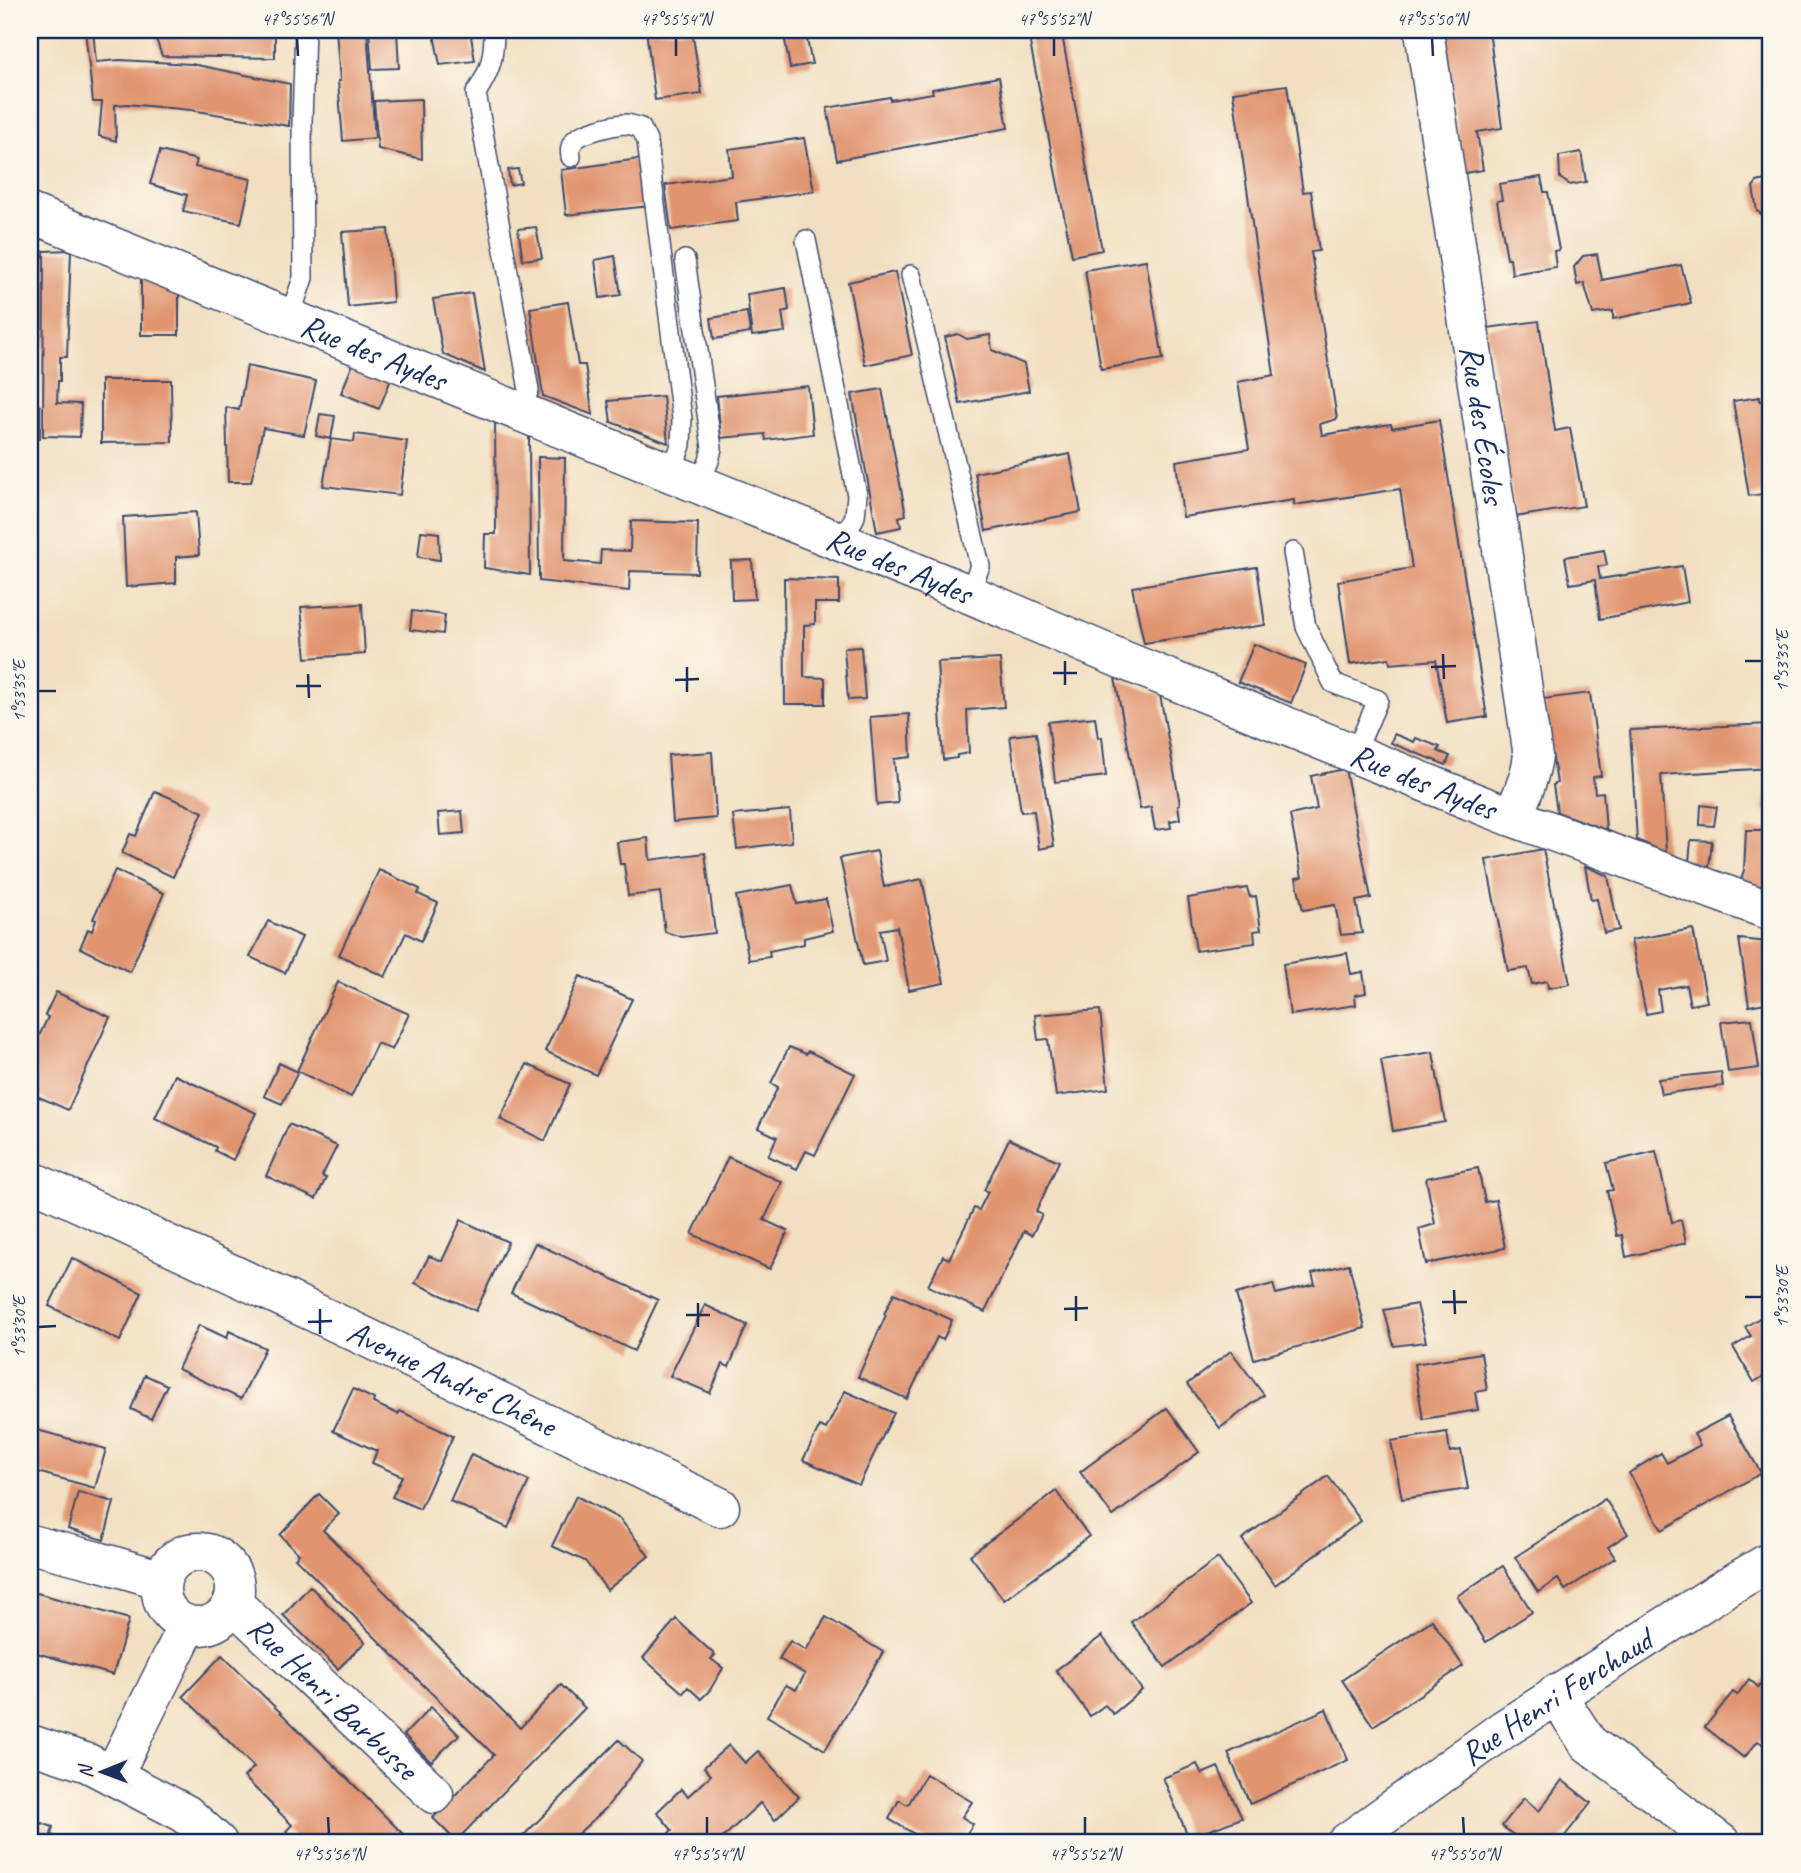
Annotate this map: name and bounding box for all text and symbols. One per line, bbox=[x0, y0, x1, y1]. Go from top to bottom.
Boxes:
text: 47°55'56"N bbox=[262, 8, 336, 30]
text: 47°55'54"N bbox=[641, 8, 715, 30]
text: 47°55'52"N bbox=[1019, 8, 1093, 30]
text: 47°55'50"N bbox=[1397, 8, 1471, 30]
street label: Rue des Aydes bbox=[295, 304, 455, 402]
street label: Rue des Écoles bbox=[1451, 342, 1516, 509]
street label: Rue des Aydes bbox=[820, 517, 981, 615]
text: 1°53'35"E bbox=[1771, 628, 1793, 692]
text: 1°53'35"E bbox=[8, 658, 30, 722]
street label: Rue des Aydes bbox=[1344, 733, 1505, 831]
text: 1°53'30"E bbox=[1771, 1264, 1793, 1328]
text: 1°53'30"E bbox=[8, 1294, 30, 1358]
street label: Avenue André Chêne bbox=[341, 1310, 565, 1447]
street label: Rue Henri Barbusse bbox=[239, 1607, 429, 1791]
street label: Rue Henri Ferchaud bbox=[1452, 1616, 1664, 1775]
north arrow bbox=[66, 1736, 136, 1806]
text: N bbox=[74, 1763, 98, 1778]
text: 47°55'56"N bbox=[294, 1843, 368, 1865]
text: 47°55'54"N bbox=[672, 1843, 746, 1865]
text: 47°55'52"N bbox=[1050, 1843, 1124, 1865]
text: 47°55'50"N bbox=[1429, 1843, 1503, 1865]

